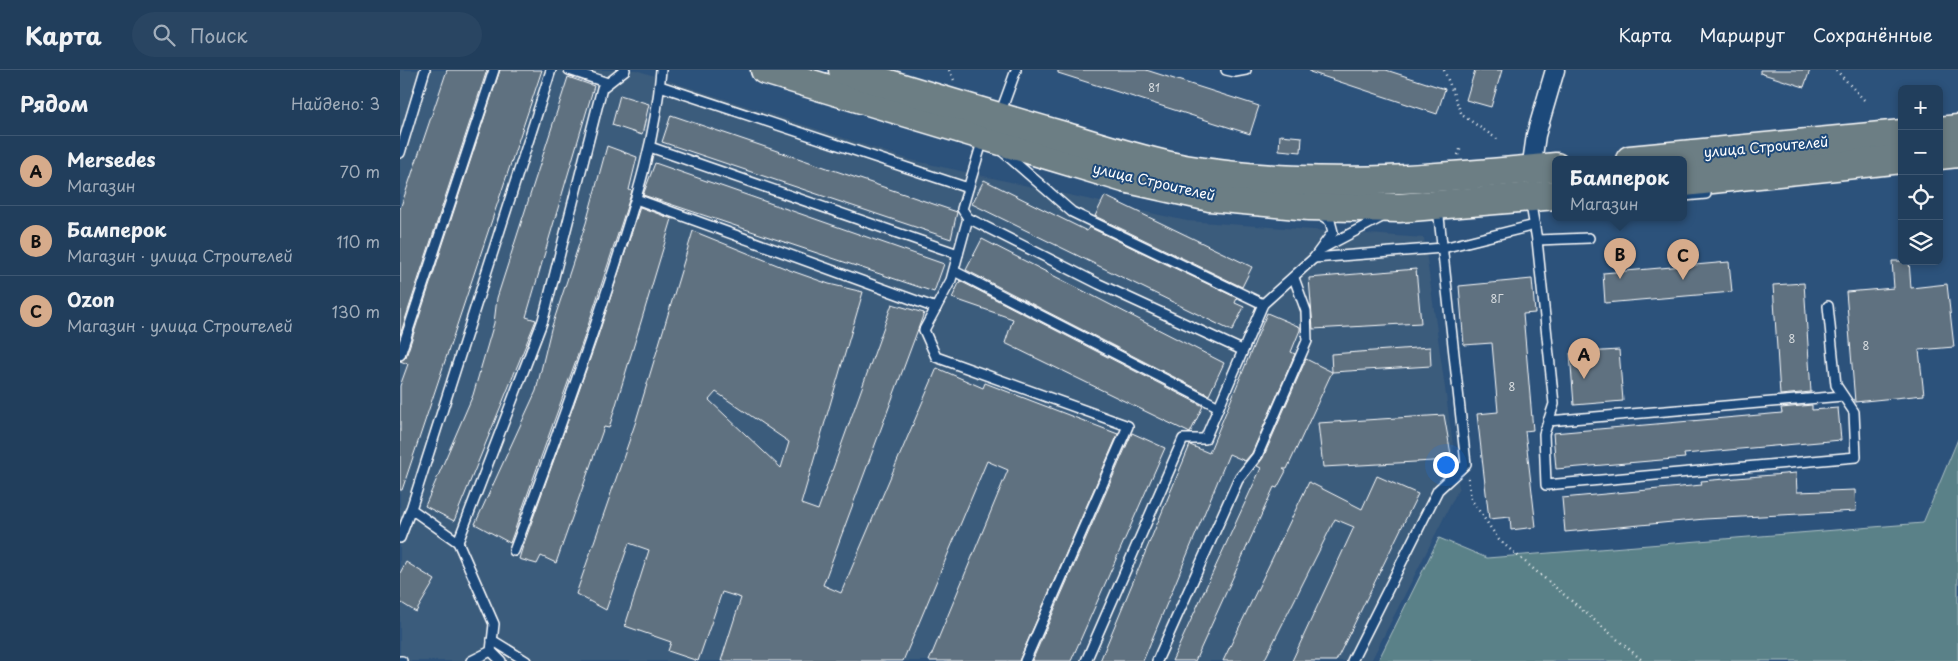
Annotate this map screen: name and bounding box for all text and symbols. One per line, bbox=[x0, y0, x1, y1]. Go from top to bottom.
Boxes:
search box bbox=[132, 12, 482, 57]
text: Карта bbox=[25, 17, 102, 53]
icon: search bbox=[150, 21, 178, 49]
text: Поиск bbox=[190, 21, 248, 49]
text: Карта bbox=[1619, 21, 1671, 48]
text: Маршрут bbox=[1699, 21, 1785, 48]
text: Сохранённые bbox=[1813, 21, 1933, 48]
house number: 81 bbox=[1148, 79, 1160, 96]
map controls bbox=[1898, 85, 1943, 265]
button: + bbox=[1898, 85, 1943, 130]
text: Рядом bbox=[20, 87, 88, 119]
text: Найдено: 3 bbox=[291, 91, 380, 115]
button: − bbox=[1898, 130, 1943, 175]
street label: улица Строителей bbox=[1703, 131, 1829, 162]
text: Mersedes bbox=[67, 145, 156, 173]
popup bbox=[1552, 156, 1687, 221]
street label: улица Строителей bbox=[1091, 157, 1217, 206]
text: A bbox=[30, 159, 42, 183]
text: 70 m bbox=[340, 159, 380, 183]
text: Бамперок bbox=[1570, 163, 1669, 191]
text: Магазин bbox=[67, 173, 136, 197]
button: locate bbox=[1898, 175, 1943, 220]
text: Магазин bbox=[1570, 191, 1638, 215]
text: Бамперок bbox=[67, 215, 166, 243]
button: layers bbox=[1898, 220, 1943, 265]
text: B bbox=[31, 229, 41, 253]
text: 110 m bbox=[337, 229, 380, 253]
pin: B bbox=[1604, 238, 1636, 279]
pin: C bbox=[1667, 239, 1699, 280]
text: Магазин · улица Строителей bbox=[67, 243, 293, 267]
text: Ozon bbox=[67, 285, 115, 313]
house number: 8Г bbox=[1491, 290, 1503, 307]
text: C bbox=[30, 299, 42, 323]
text: 130 m bbox=[332, 299, 380, 323]
text: Магазин · улица Строителей bbox=[67, 313, 293, 337]
house number: 8 bbox=[1789, 330, 1796, 347]
house number: 8 bbox=[1863, 337, 1870, 354]
pin: A bbox=[1568, 338, 1600, 379]
house number: 8 bbox=[1509, 378, 1516, 395]
your location bbox=[1433, 452, 1459, 478]

